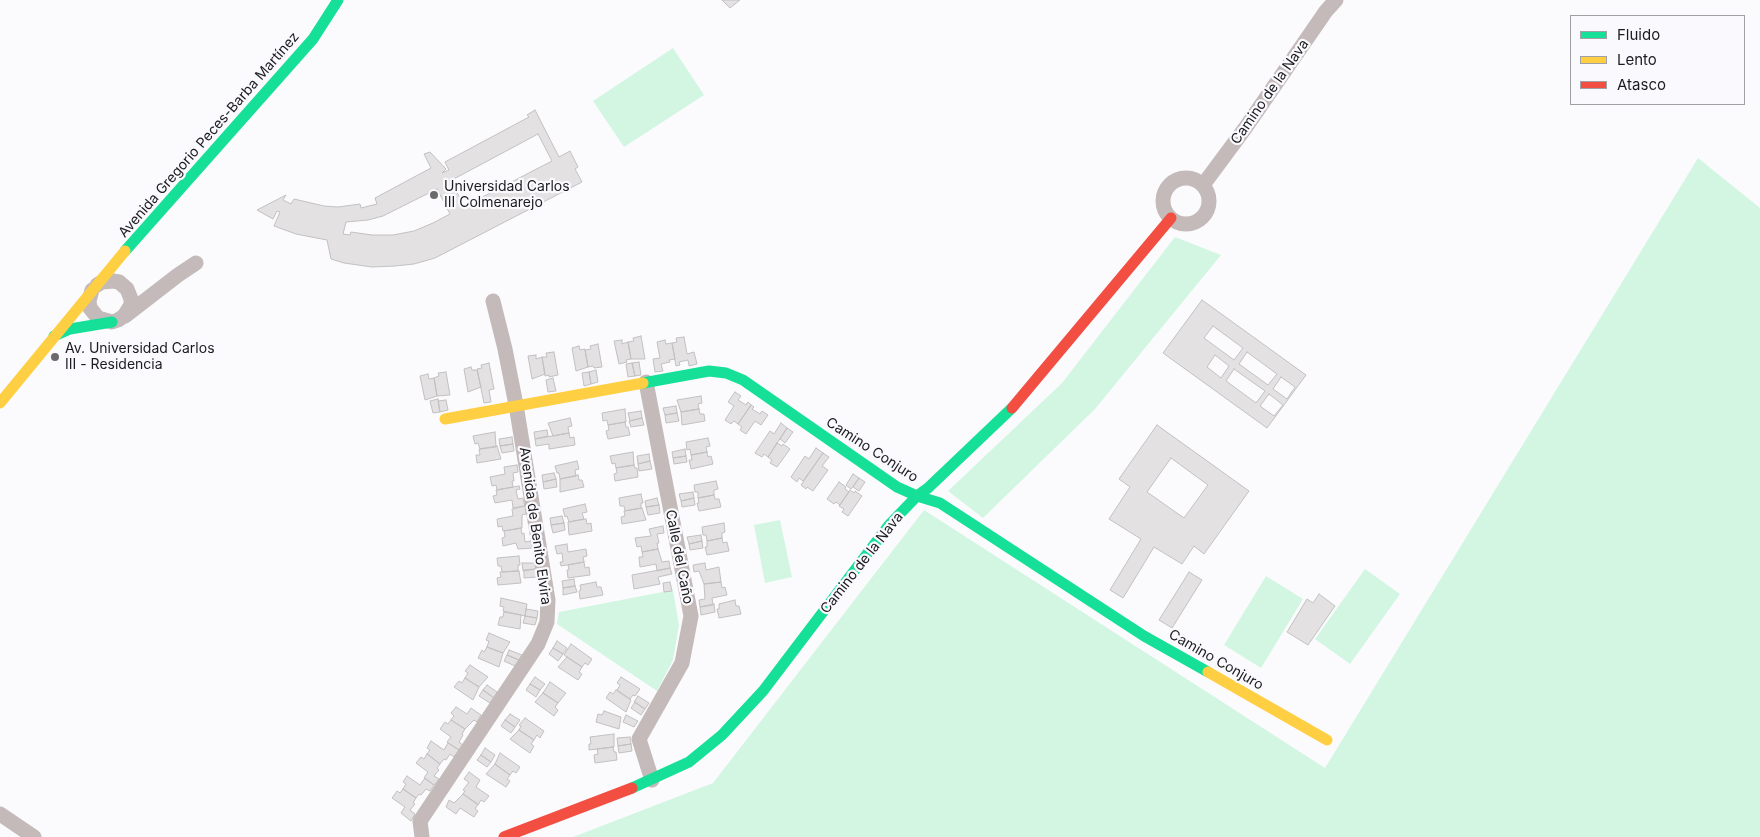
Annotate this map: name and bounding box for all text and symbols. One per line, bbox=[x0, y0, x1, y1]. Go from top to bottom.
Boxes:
legend bbox=[1570, 15, 1745, 105]
text: Fluido bbox=[1617, 25, 1660, 44]
street label: Avenida Gregorio Peces-Barba Martínez bbox=[115, 29, 303, 241]
street label: Camino de la Nava bbox=[1228, 36, 1312, 148]
text: Lento bbox=[1617, 50, 1657, 69]
text: Atasco bbox=[1617, 75, 1666, 94]
place label: Universidad Carlos III Colmenarejo bbox=[444, 179, 570, 212]
marker: Universidad Carlos III Colmenarejo bbox=[428, 189, 440, 201]
place label: Av. Universidad Carlos III - Residencia bbox=[65, 341, 215, 374]
marker: Av. Universidad Carlos III - Residencia bbox=[49, 351, 61, 363]
street label: Camino Conjuro bbox=[823, 414, 921, 486]
street label: Avenida de Benito Elvira bbox=[516, 446, 554, 606]
street label: Calle del Caño bbox=[662, 508, 696, 606]
street label: Camino de la Nava bbox=[817, 509, 907, 617]
street label: Camino Conjuro bbox=[1166, 626, 1266, 694]

